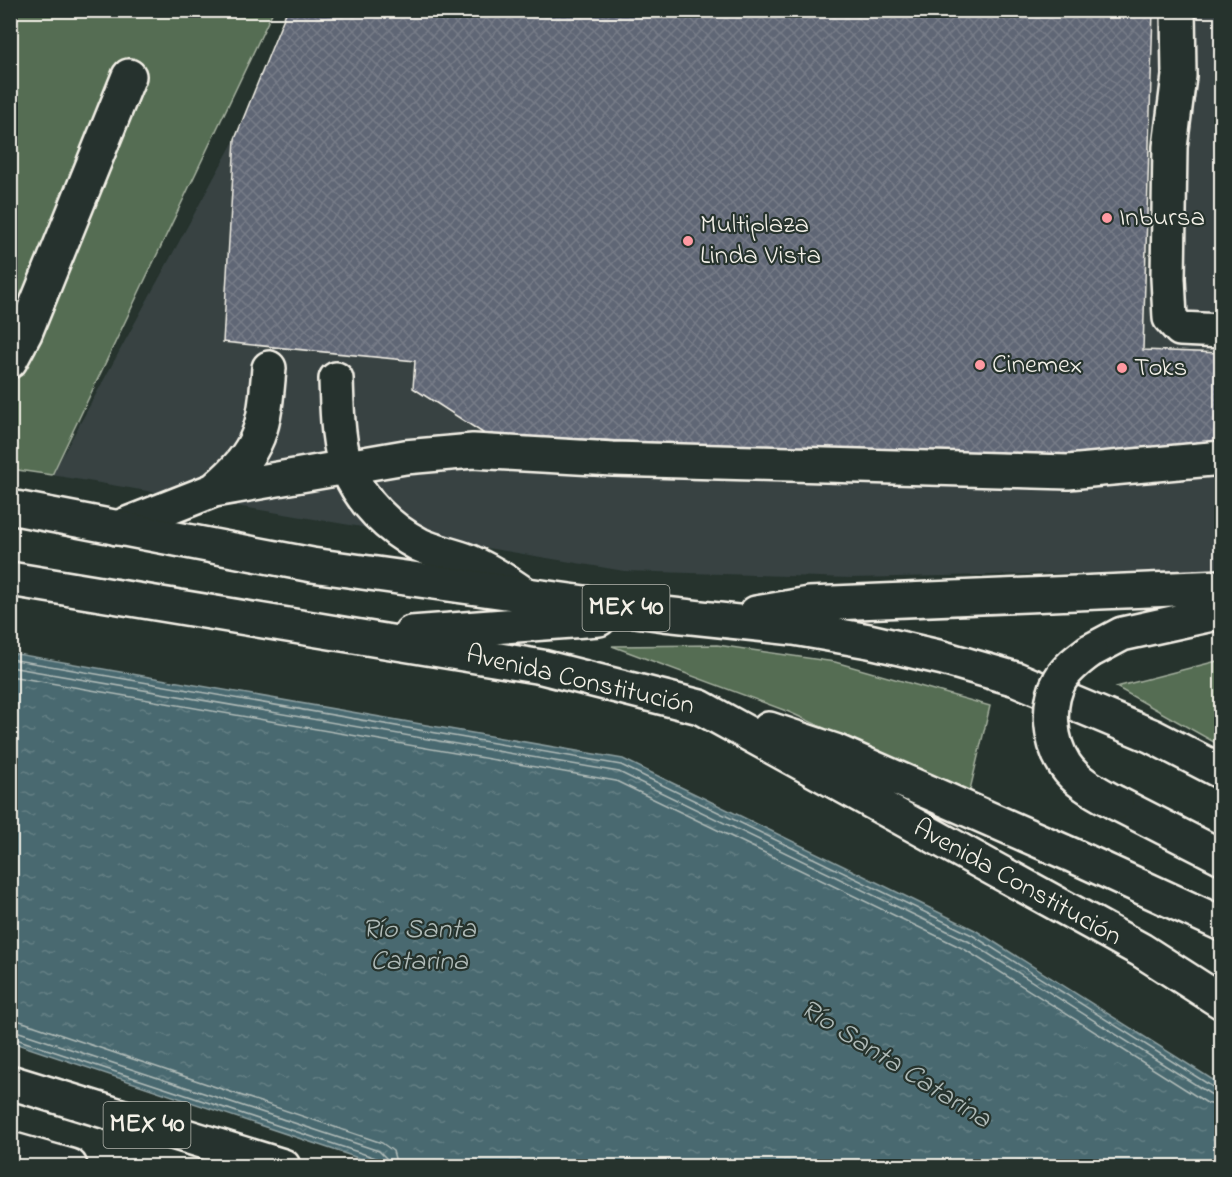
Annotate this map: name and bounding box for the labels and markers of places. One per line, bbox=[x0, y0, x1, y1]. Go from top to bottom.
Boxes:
place label: Inbursa bbox=[1119, 199, 1205, 238]
place label: Multiplaza Linda Vista bbox=[700, 206, 821, 276]
marker: Inbursa bbox=[1100, 211, 1114, 225]
marker: Multiplaza Linda Vista bbox=[681, 234, 695, 248]
place label: Cinemex bbox=[992, 346, 1082, 385]
place label: Toks bbox=[1134, 349, 1187, 388]
marker: Cinemex bbox=[973, 358, 987, 372]
marker: Toks bbox=[1115, 361, 1129, 375]

